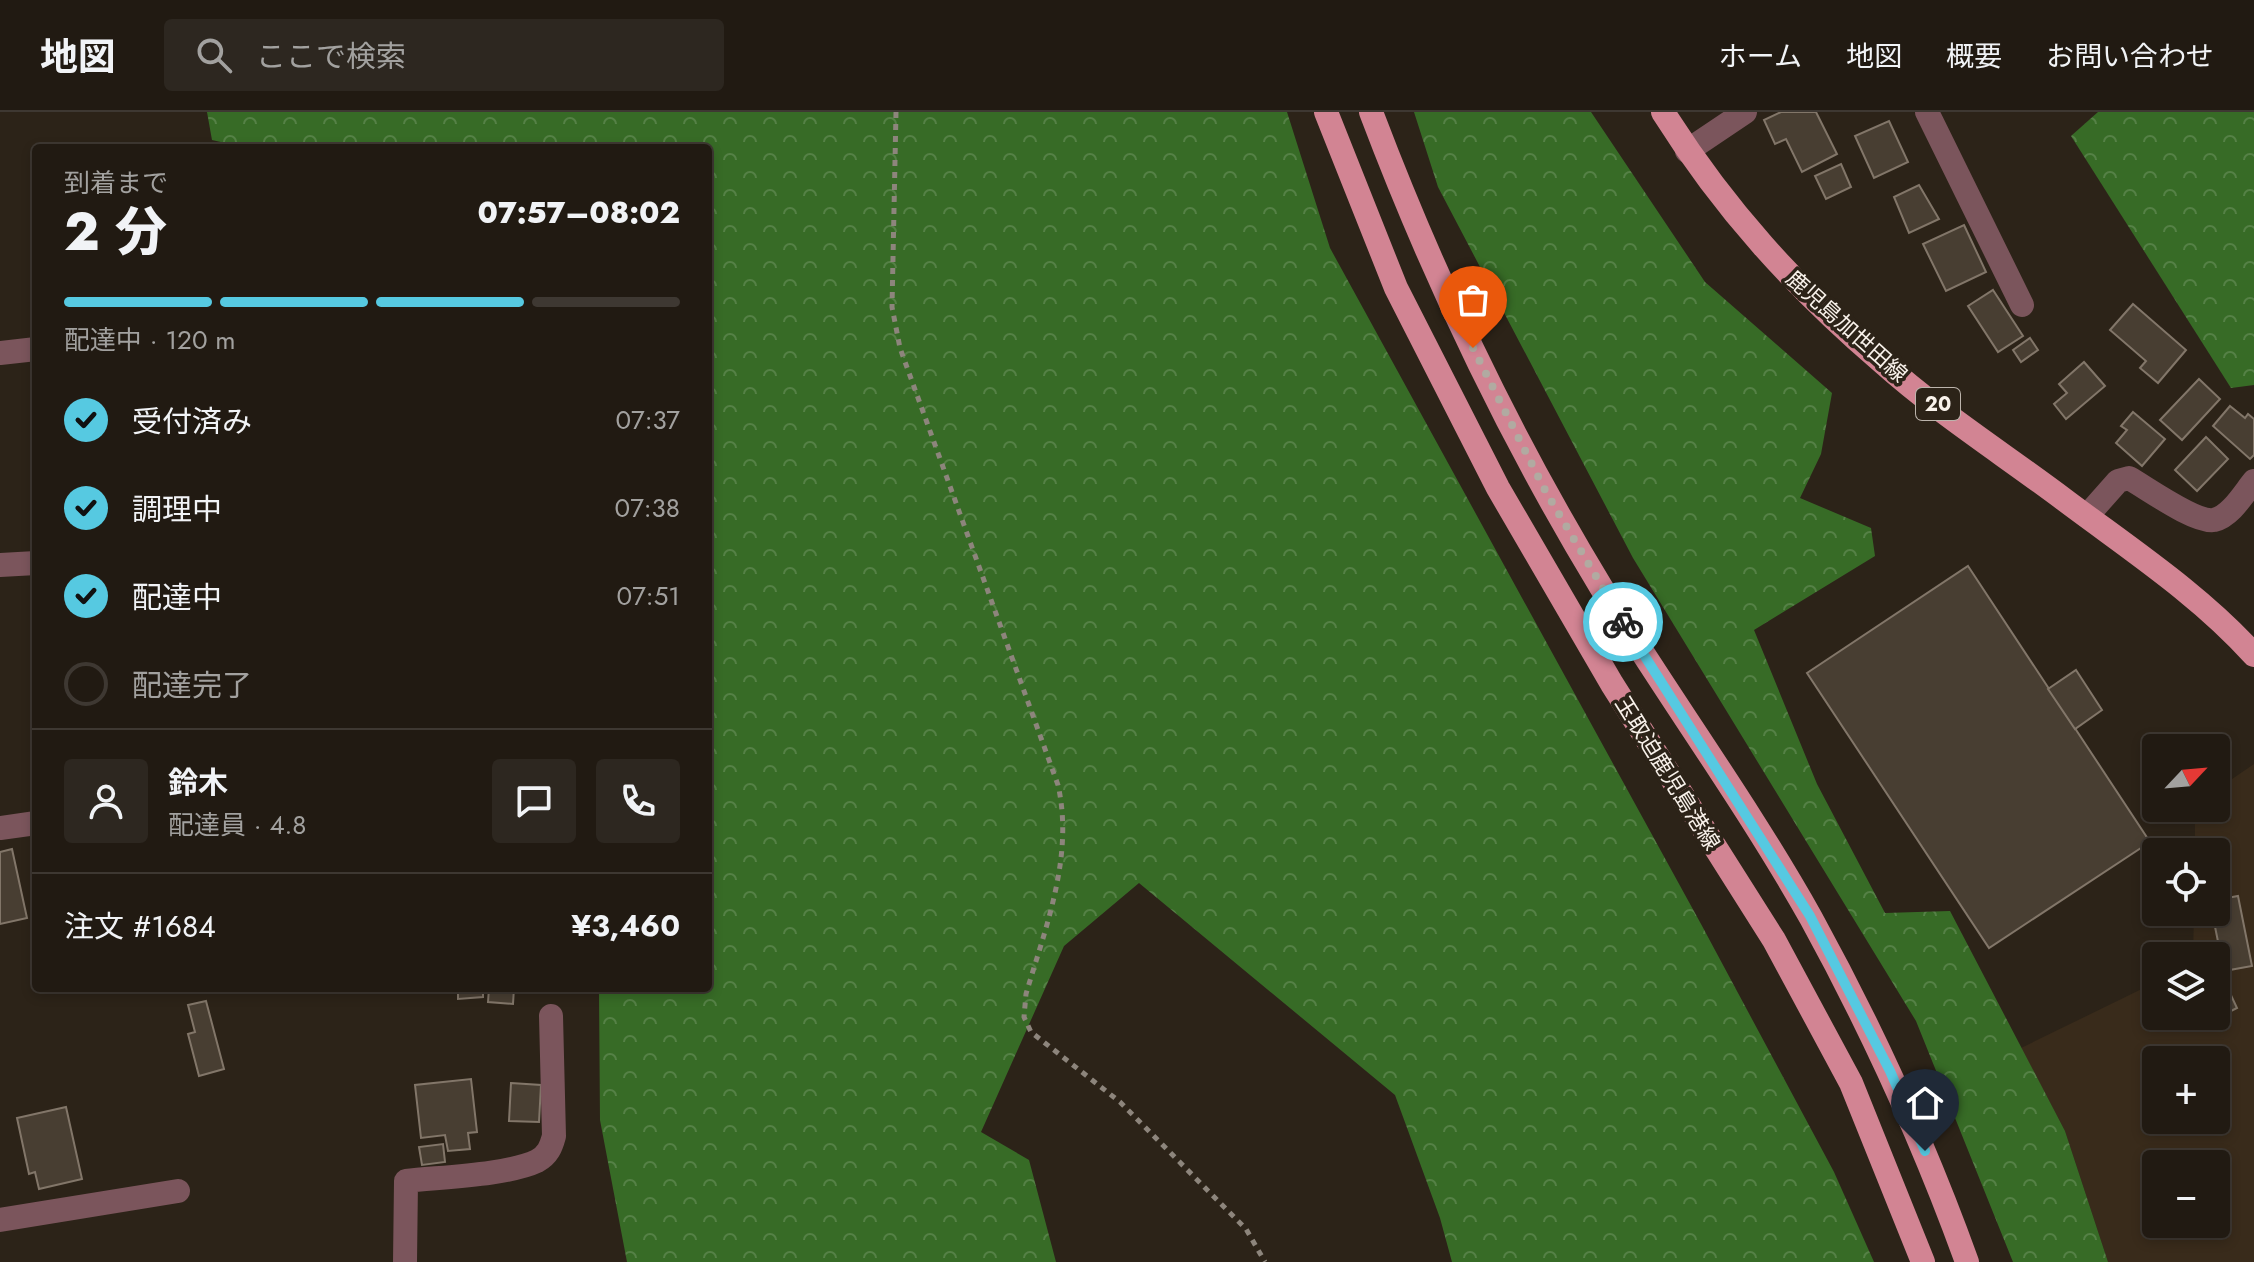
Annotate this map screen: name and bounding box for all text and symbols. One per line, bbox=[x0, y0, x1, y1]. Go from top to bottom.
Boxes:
search box bbox=[164, 19, 724, 91]
text: 地図 bbox=[40, 29, 116, 84]
icon: search bbox=[192, 33, 236, 77]
text: ここで検索 bbox=[256, 35, 406, 78]
text: ホーム bbox=[1719, 36, 1802, 77]
text: 地図 bbox=[1846, 36, 1902, 77]
text: 概要 bbox=[1946, 36, 2002, 77]
text: お問い合わせ bbox=[2046, 36, 2214, 77]
text: 到着まで bbox=[64, 164, 168, 202]
text: 07:57–08:02 bbox=[477, 191, 680, 234]
text: 2 分 bbox=[64, 194, 167, 270]
street label: 鹿児島加世田線 bbox=[1779, 263, 1915, 389]
pin bbox=[1439, 266, 1507, 348]
icon: bag bbox=[1451, 278, 1495, 322]
text: 配達中 · 120 m bbox=[64, 321, 236, 359]
road number: 20 bbox=[1916, 388, 1960, 420]
icon: check bbox=[64, 398, 108, 442]
text: 受付済み bbox=[132, 400, 252, 443]
text: 07:37 bbox=[615, 401, 680, 439]
icon: check bbox=[64, 486, 108, 530]
text: 調理中 bbox=[132, 488, 222, 531]
text: 07:38 bbox=[615, 489, 680, 527]
icon: check bbox=[64, 574, 108, 618]
text: 配達中 bbox=[132, 576, 222, 619]
text: 07:51 bbox=[617, 577, 680, 615]
courier bbox=[1583, 582, 1663, 662]
icon: bike bbox=[1601, 600, 1645, 644]
text: 配達完了 bbox=[132, 664, 252, 707]
street label: 玉取迫鹿児島港線 bbox=[1608, 690, 1728, 856]
north arrow bbox=[2142, 734, 2230, 822]
map controls bbox=[2142, 734, 2230, 1238]
button: person bbox=[64, 759, 148, 843]
button: chat bbox=[492, 759, 576, 843]
button: phone bbox=[596, 759, 680, 843]
text: 鈴木 bbox=[168, 761, 228, 804]
text: 配達員 · 4.8 bbox=[168, 806, 307, 844]
button: locate bbox=[2142, 838, 2230, 926]
text: ¥3,460 bbox=[571, 904, 680, 947]
text: 注文 #1684 bbox=[64, 905, 216, 948]
button: layers bbox=[2142, 942, 2230, 1030]
button: + bbox=[2142, 1046, 2230, 1134]
pin bbox=[1891, 1069, 1959, 1151]
icon: home bbox=[1903, 1081, 1947, 1125]
button: − bbox=[2142, 1150, 2230, 1238]

